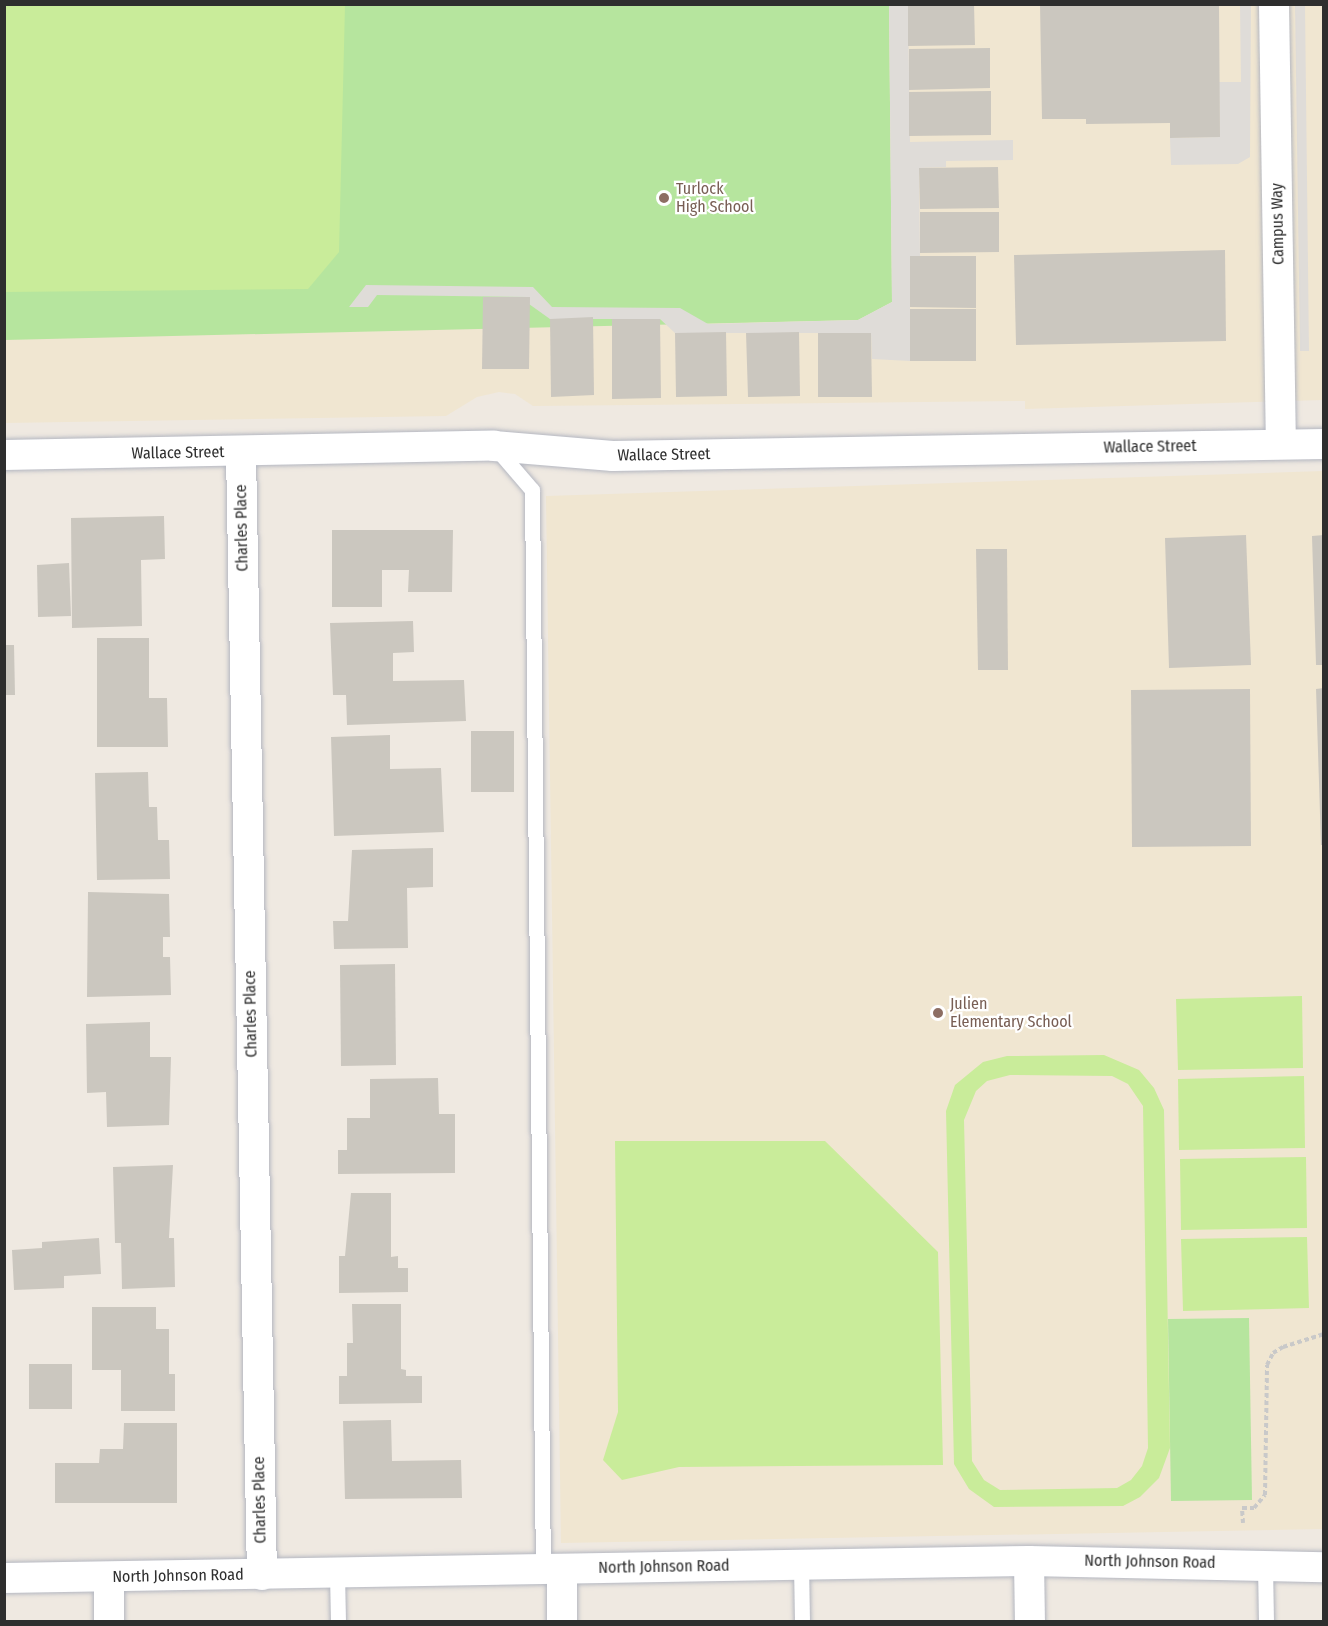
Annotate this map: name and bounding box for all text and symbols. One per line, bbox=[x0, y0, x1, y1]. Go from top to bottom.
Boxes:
place label: Turlock High School bbox=[676, 179, 754, 217]
street label: Campus Way bbox=[1268, 183, 1288, 265]
marker: Turlock High School bbox=[657, 191, 671, 205]
street label: Wallace Street bbox=[1103, 437, 1197, 457]
street label: Wallace Street bbox=[131, 443, 225, 463]
street label: Wallace Street bbox=[617, 445, 711, 465]
street label: Charles Place bbox=[232, 484, 252, 572]
street label: Charles Place bbox=[241, 970, 261, 1058]
place label: Julien Elementary School bbox=[950, 994, 1072, 1032]
marker: Julien Elementary School bbox=[931, 1006, 945, 1020]
street label: Charles Place bbox=[250, 1456, 270, 1544]
street label: North Johnson Road bbox=[1084, 1551, 1216, 1573]
street label: North Johnson Road bbox=[598, 1556, 730, 1578]
street label: North Johnson Road bbox=[112, 1565, 244, 1587]

